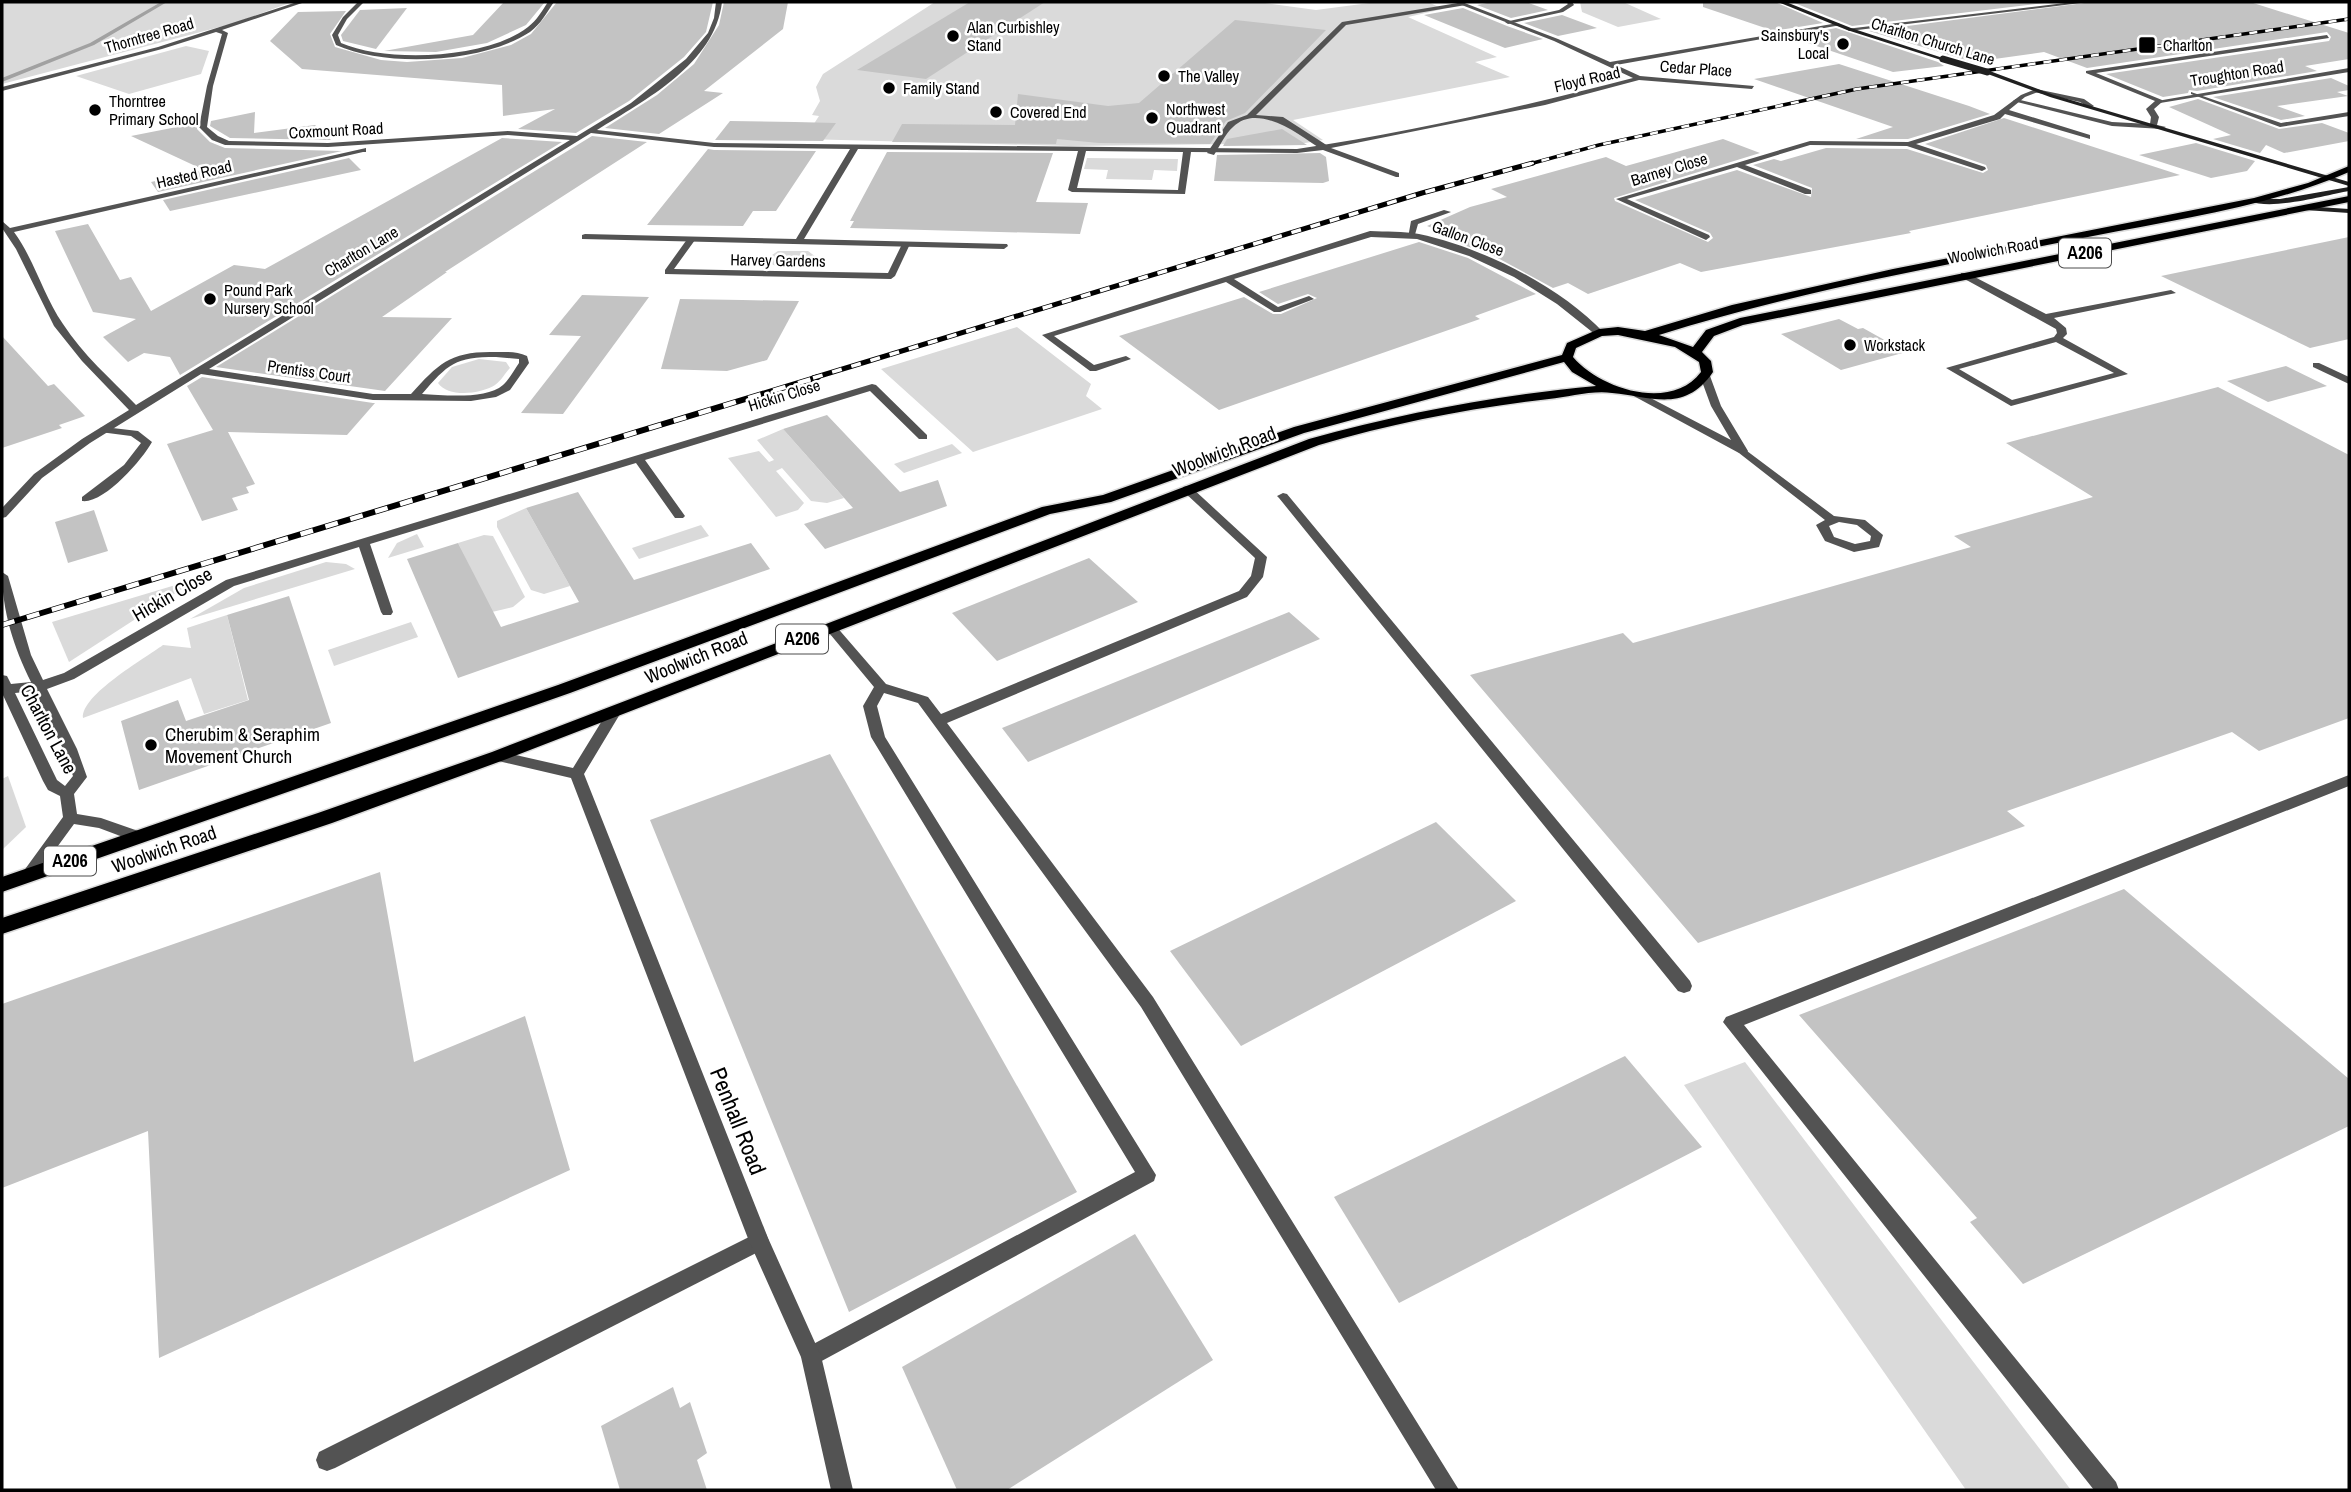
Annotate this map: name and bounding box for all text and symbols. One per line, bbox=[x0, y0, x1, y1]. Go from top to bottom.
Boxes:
street label: Thorntree Road bbox=[102, 12, 196, 58]
street label: Charlton Church Lane bbox=[1868, 12, 1998, 70]
place label: Alan Curbishley Stand bbox=[966, 16, 1060, 56]
place label: Sainsbury's Local bbox=[1761, 24, 1829, 64]
marker: Alan Curbishley Stand bbox=[945, 28, 961, 44]
place label: Charlton bbox=[2163, 34, 2213, 56]
marker: Charlton bbox=[2137, 35, 2157, 55]
marker: Sainsbury's Local bbox=[1835, 36, 1851, 52]
street label: Cedar Place bbox=[1659, 55, 1733, 81]
street label: Troughton Road bbox=[2189, 55, 2285, 91]
street label: Floyd Road bbox=[1552, 61, 1622, 97]
place label: The Valley bbox=[1178, 65, 1239, 87]
marker: The Valley bbox=[1156, 68, 1172, 84]
place label: Family Stand bbox=[903, 77, 980, 99]
marker: Family Stand bbox=[881, 80, 897, 96]
place label: Thorntree Primary School bbox=[109, 90, 199, 130]
place label: Northwest Quadrant bbox=[1166, 98, 1225, 138]
place label: Covered End bbox=[1010, 101, 1087, 123]
marker: Thorntree Primary School bbox=[87, 102, 103, 118]
marker: Covered End bbox=[988, 104, 1004, 120]
marker: Northwest Quadrant bbox=[1144, 110, 1160, 126]
street label: Coxmount Road bbox=[288, 117, 384, 143]
street label: Barney Close bbox=[1628, 147, 1710, 191]
street label: Hasted Road bbox=[154, 155, 234, 193]
street label: Gallon Close bbox=[1429, 215, 1507, 261]
street label: Charlton Lane bbox=[320, 220, 402, 282]
street label: Woolwich Road bbox=[1946, 231, 2040, 269]
road number: A206 bbox=[2059, 239, 2111, 268]
street label: Harvey Gardens bbox=[730, 248, 826, 272]
place label: Pound Park Nursery School bbox=[224, 279, 314, 319]
marker: Pound Park Nursery School bbox=[202, 291, 218, 307]
place label: Workstack bbox=[1864, 334, 1925, 356]
marker: Workstack bbox=[1842, 337, 1858, 353]
street label: Prentiss Court bbox=[266, 354, 352, 388]
street label: Hickin Close bbox=[745, 374, 823, 416]
street label: Woolwich Road bbox=[1169, 419, 1279, 483]
street label: Hickin Close bbox=[127, 561, 217, 627]
road number: A206 bbox=[776, 624, 828, 654]
street label: Woolwich Road bbox=[641, 625, 751, 689]
street label: Charlton Lane bbox=[15, 680, 83, 778]
place label: Cherubim & Seraphim Movement Church bbox=[165, 721, 320, 769]
marker: Cherubim & Seraphim Movement Church bbox=[143, 737, 159, 753]
street label: Woolwich Road bbox=[108, 819, 220, 879]
road number: A206 bbox=[44, 846, 96, 876]
street label: Penhall Road bbox=[703, 1063, 774, 1179]

